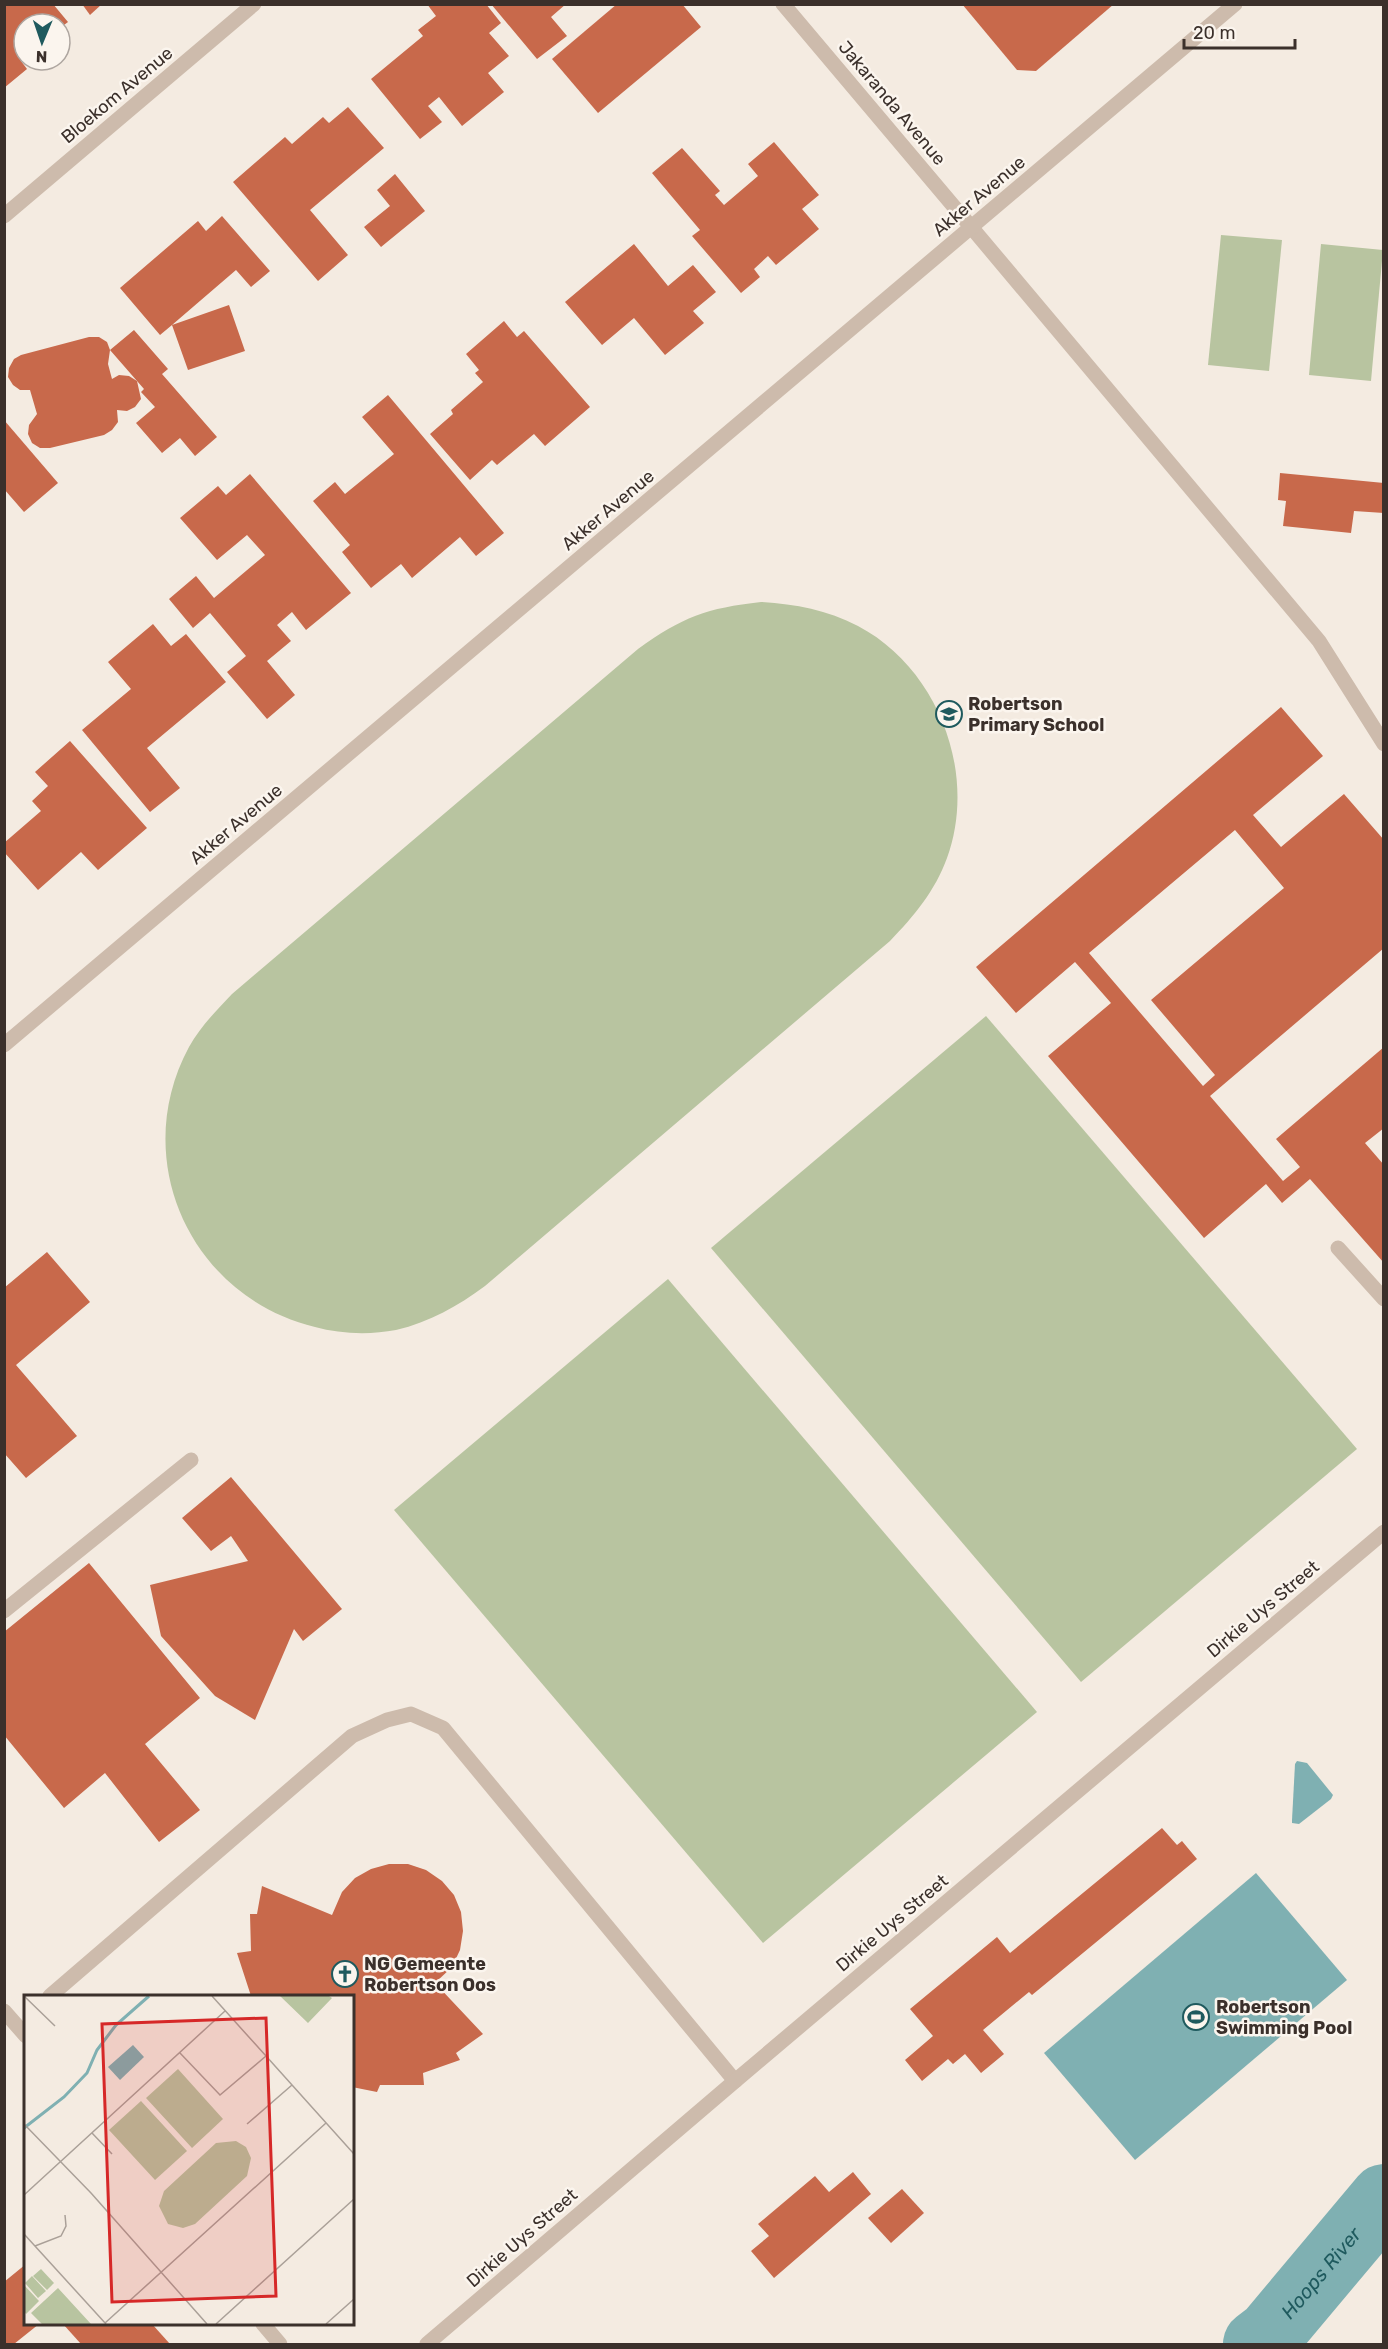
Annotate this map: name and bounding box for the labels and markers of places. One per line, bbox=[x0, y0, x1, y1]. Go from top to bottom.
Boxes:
place label: Robertson Primary School bbox=[968, 693, 1104, 736]
school or university icon: Robertson Primary School bbox=[934, 699, 964, 729]
place label: NG Gemeente Robertson Oos bbox=[364, 1953, 496, 1996]
church icon: NG Gemeente Robertson Oos bbox=[330, 1959, 360, 1989]
place label: Robertson Swimming Pool bbox=[1216, 1996, 1352, 2039]
sports icon: Robertson Swimming Pool bbox=[1181, 2002, 1211, 2032]

